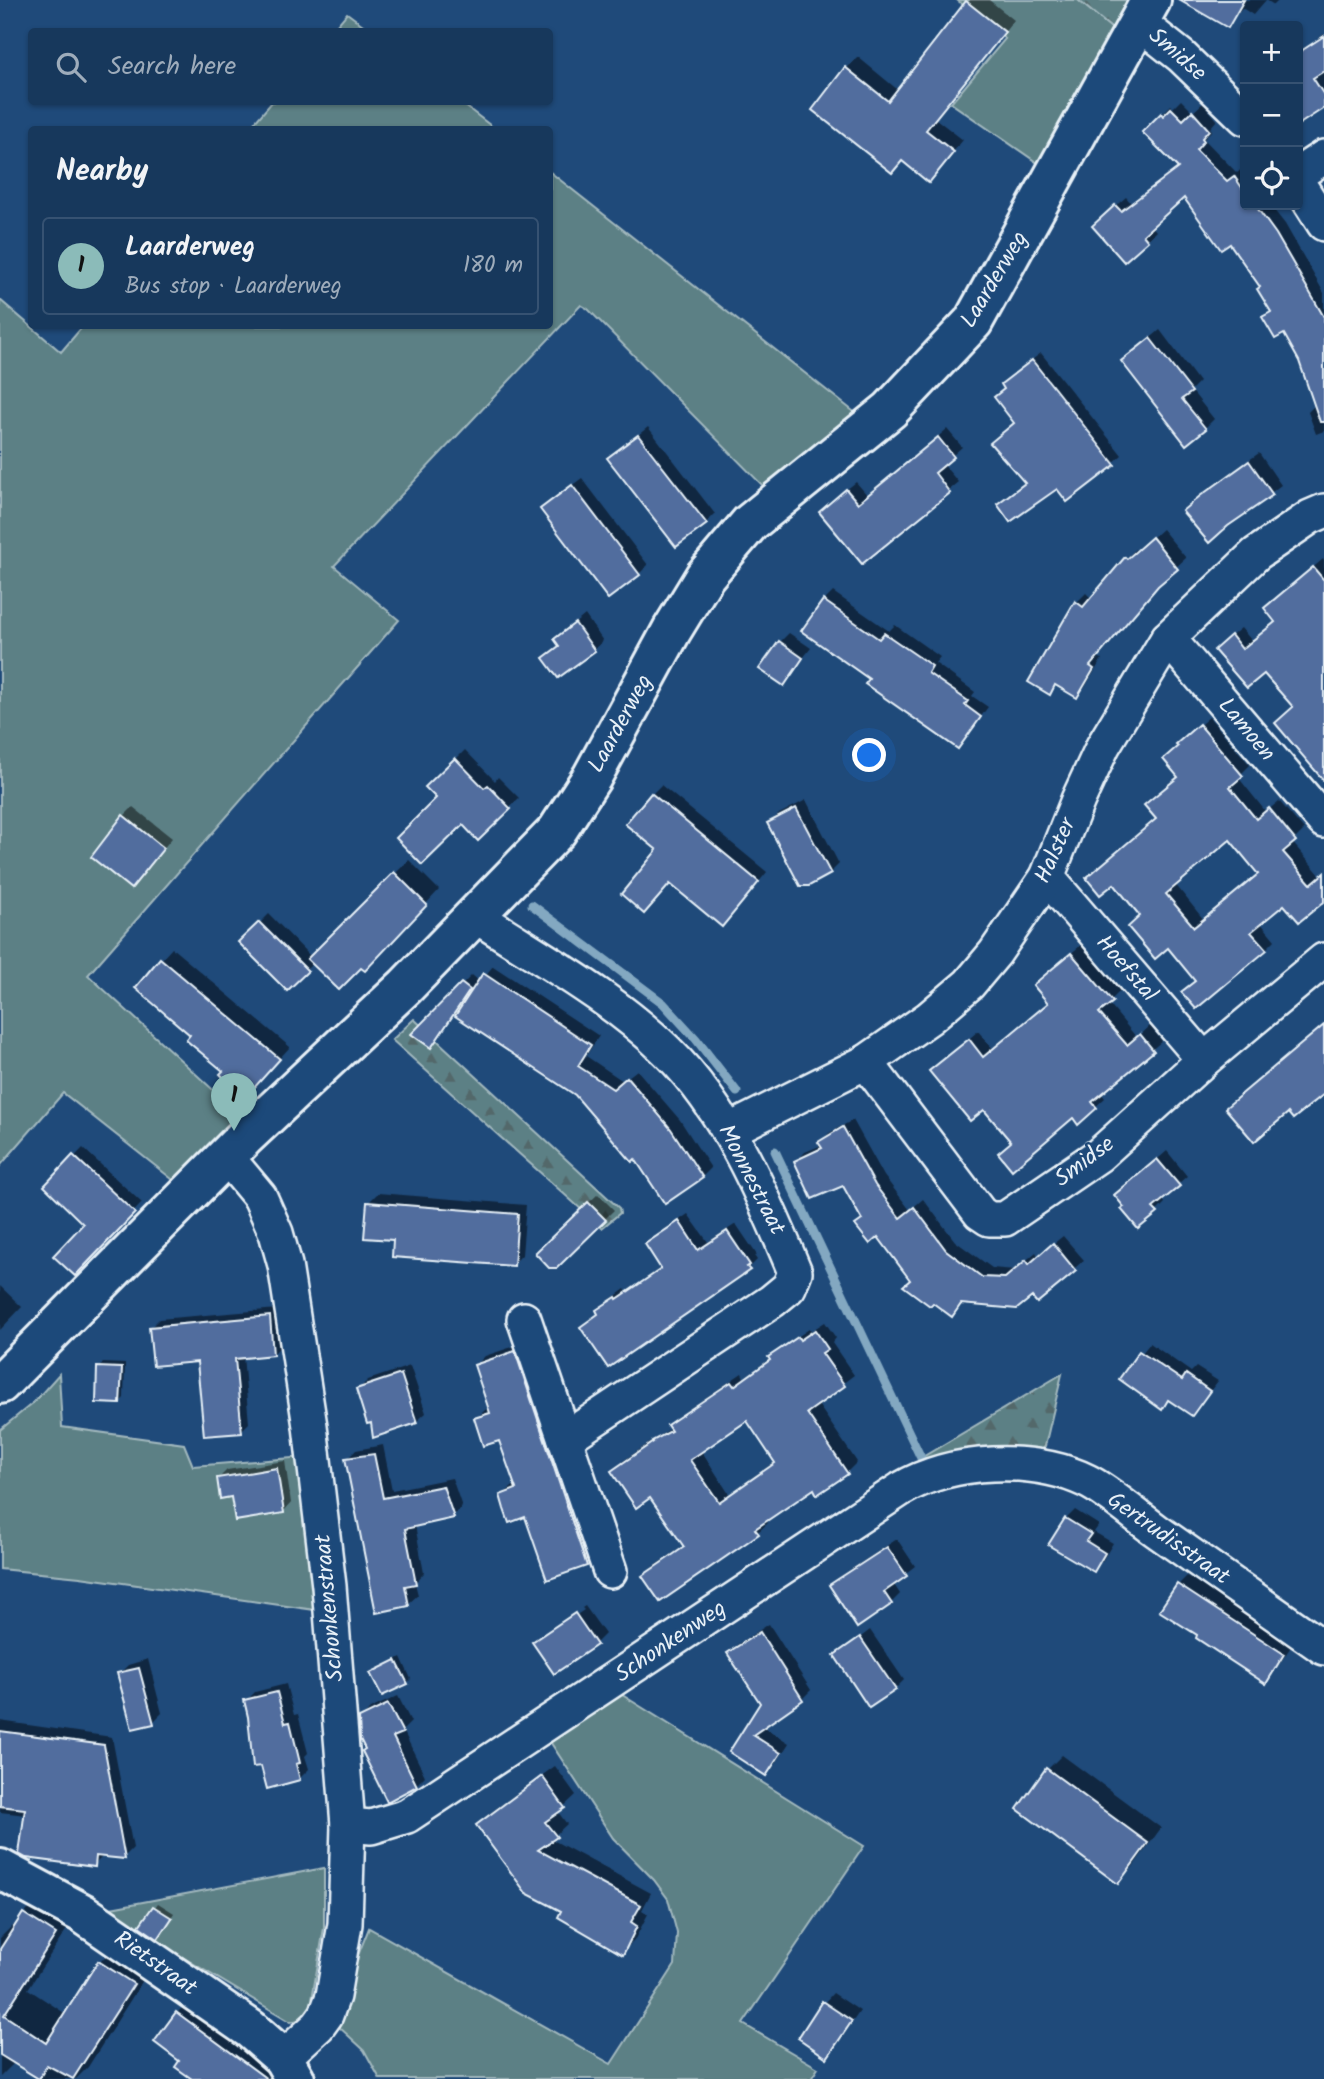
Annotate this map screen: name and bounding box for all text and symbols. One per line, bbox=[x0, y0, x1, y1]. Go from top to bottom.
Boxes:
street label: Smidse bbox=[1140, 19, 1214, 91]
map controls bbox=[1240, 21, 1303, 210]
button: + bbox=[1240, 21, 1303, 84]
search box bbox=[28, 28, 553, 105]
text: Search here bbox=[108, 46, 236, 88]
icon: search bbox=[52, 48, 90, 86]
button: − bbox=[1240, 84, 1303, 147]
button: locate bbox=[1240, 147, 1303, 210]
text: Nearby bbox=[56, 148, 148, 196]
street label: Laarderweg bbox=[952, 224, 1038, 336]
text: Laarderweg bbox=[125, 227, 255, 269]
text: 1 bbox=[78, 248, 84, 284]
text: 180 m bbox=[463, 248, 523, 284]
text: Bus stop · Laarderweg bbox=[125, 269, 342, 305]
street label: Laarderweg bbox=[579, 668, 663, 780]
street label: Lamoen bbox=[1208, 690, 1284, 770]
your location bbox=[852, 738, 886, 772]
street label: Halster bbox=[1026, 811, 1087, 890]
street label: Hoefstal bbox=[1086, 927, 1166, 1011]
pin: 1 bbox=[211, 1073, 257, 1131]
street label: Monnestraat bbox=[708, 1118, 795, 1243]
street label: Smidse bbox=[1047, 1127, 1123, 1197]
street label: Gertrudisstraat bbox=[1099, 1483, 1238, 1595]
street label: Schonkenstraat bbox=[306, 1532, 354, 1683]
street label: Schonkenweg bbox=[608, 1591, 734, 1693]
street label: Rietstraat bbox=[106, 1922, 205, 2007]

